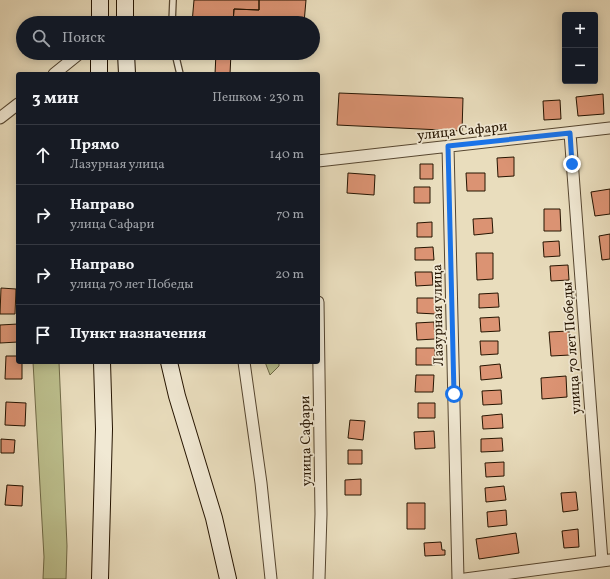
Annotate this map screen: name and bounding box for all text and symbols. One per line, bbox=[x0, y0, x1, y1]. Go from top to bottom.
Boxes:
map controls bbox=[562, 12, 598, 84]
button: + bbox=[562, 12, 598, 48]
search box bbox=[16, 16, 320, 60]
icon: search bbox=[30, 27, 52, 49]
text: Поиск bbox=[62, 28, 105, 49]
button: − bbox=[562, 48, 598, 84]
text: 3 мин bbox=[32, 87, 79, 110]
text: Пешком · 230 m bbox=[212, 89, 304, 107]
street label: улица Сафари bbox=[416, 117, 509, 146]
text: Прямо bbox=[70, 135, 119, 156]
icon: ahead bbox=[32, 144, 54, 166]
text: 140 m bbox=[270, 146, 304, 164]
route end bbox=[563, 155, 581, 173]
text: Лазурная улица bbox=[70, 156, 165, 174]
text: Направо bbox=[70, 195, 134, 216]
icon: right bbox=[32, 204, 54, 226]
text: 70 m bbox=[276, 206, 304, 224]
text: улица Сафари bbox=[70, 216, 154, 234]
text: Направо bbox=[70, 255, 134, 276]
icon: right bbox=[32, 264, 54, 286]
street label: Лазурная улица bbox=[428, 264, 449, 366]
text: 20 m bbox=[275, 266, 304, 284]
text: улица 70 лет Победы bbox=[70, 276, 193, 294]
street label: улица 70 лет Победы bbox=[558, 281, 587, 415]
icon: arrive bbox=[32, 324, 54, 346]
text: Пункт назначения bbox=[70, 324, 206, 345]
route start bbox=[445, 385, 463, 403]
street label: улица Сафари bbox=[296, 395, 317, 487]

